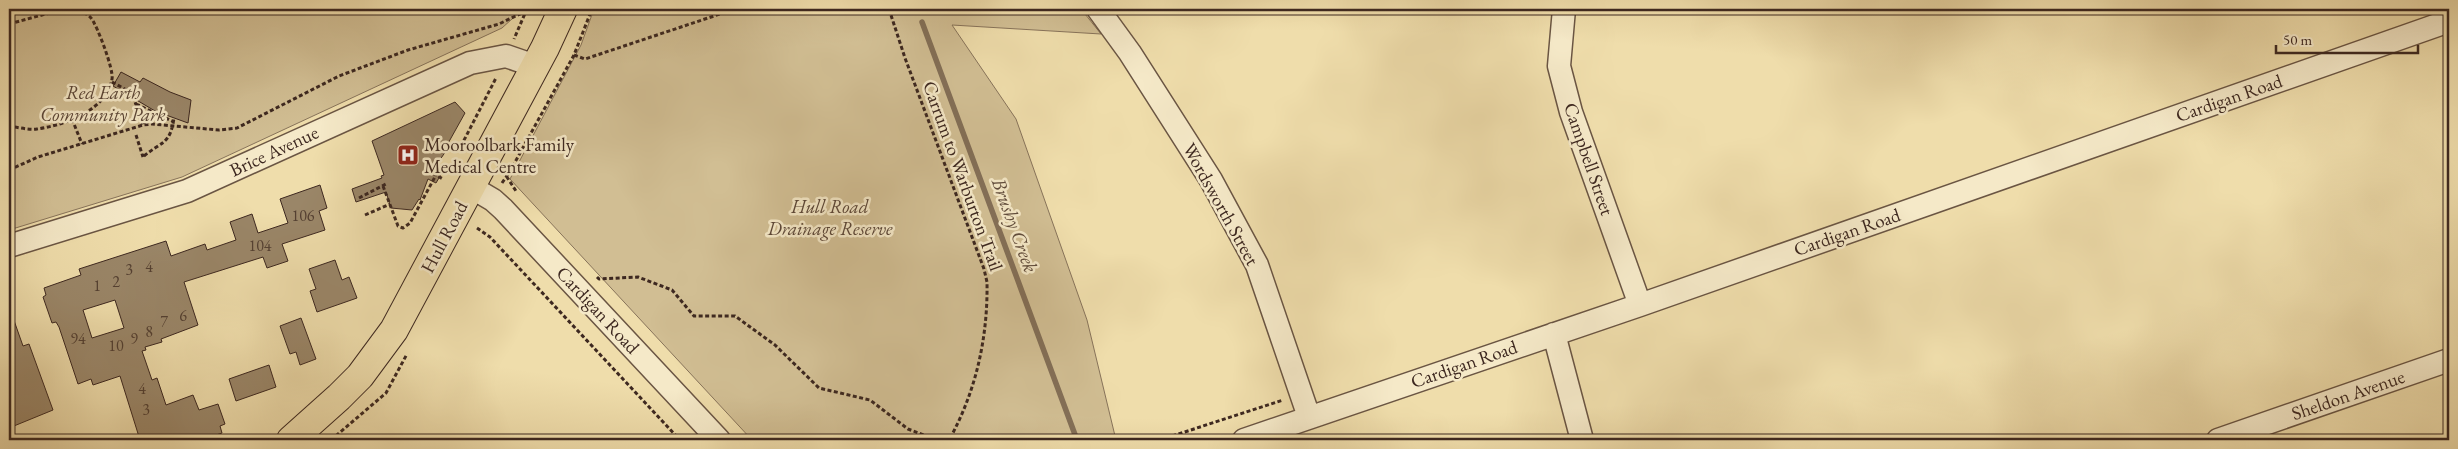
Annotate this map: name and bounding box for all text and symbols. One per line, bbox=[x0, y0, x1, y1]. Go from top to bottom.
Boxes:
scale bar bbox=[2276, 22, 2418, 54]
text: 50 m bbox=[2283, 30, 2312, 49]
street label: Cardigan Road bbox=[2172, 68, 2286, 128]
street label: Carrum to Warburton Trail bbox=[917, 78, 1009, 275]
park label: Red Earth Community Park bbox=[40, 80, 166, 127]
street label: Campbell Street bbox=[1558, 99, 1620, 219]
street label: Brice Avenue bbox=[226, 120, 322, 182]
place label: Mooroolbark Family Medical Centre bbox=[424, 132, 575, 179]
street label: Wordsworth Street bbox=[1177, 138, 1265, 270]
hospital icon: Mooroolbark Family Medical Centre bbox=[396, 143, 420, 167]
water label: Brushy Creek bbox=[986, 173, 1044, 276]
park label: Hull Road Drainage Reserve bbox=[766, 194, 893, 241]
street label: Hull Road bbox=[415, 196, 474, 277]
street label: Cardigan Road bbox=[1790, 202, 1904, 262]
house number: 106 bbox=[291, 205, 315, 226]
house number: 104 bbox=[248, 235, 272, 256]
house number: 4 bbox=[145, 256, 153, 277]
house number: 3 bbox=[125, 259, 133, 280]
street label: Cardigan Road bbox=[551, 261, 645, 359]
house number: 2 bbox=[112, 271, 120, 292]
house number: 1 bbox=[93, 275, 101, 296]
house number: 6 bbox=[179, 305, 187, 326]
house number: 7 bbox=[160, 311, 168, 332]
house number: 8 bbox=[145, 321, 153, 342]
house number: 94 bbox=[70, 328, 86, 349]
house number: 9 bbox=[130, 328, 138, 349]
street label: Cardigan Road bbox=[1407, 334, 1521, 394]
house number: 10 bbox=[108, 335, 124, 356]
street label: Sheldon Avenue bbox=[2288, 364, 2408, 426]
house number: 4 bbox=[138, 378, 146, 399]
house number: 3 bbox=[142, 399, 150, 420]

